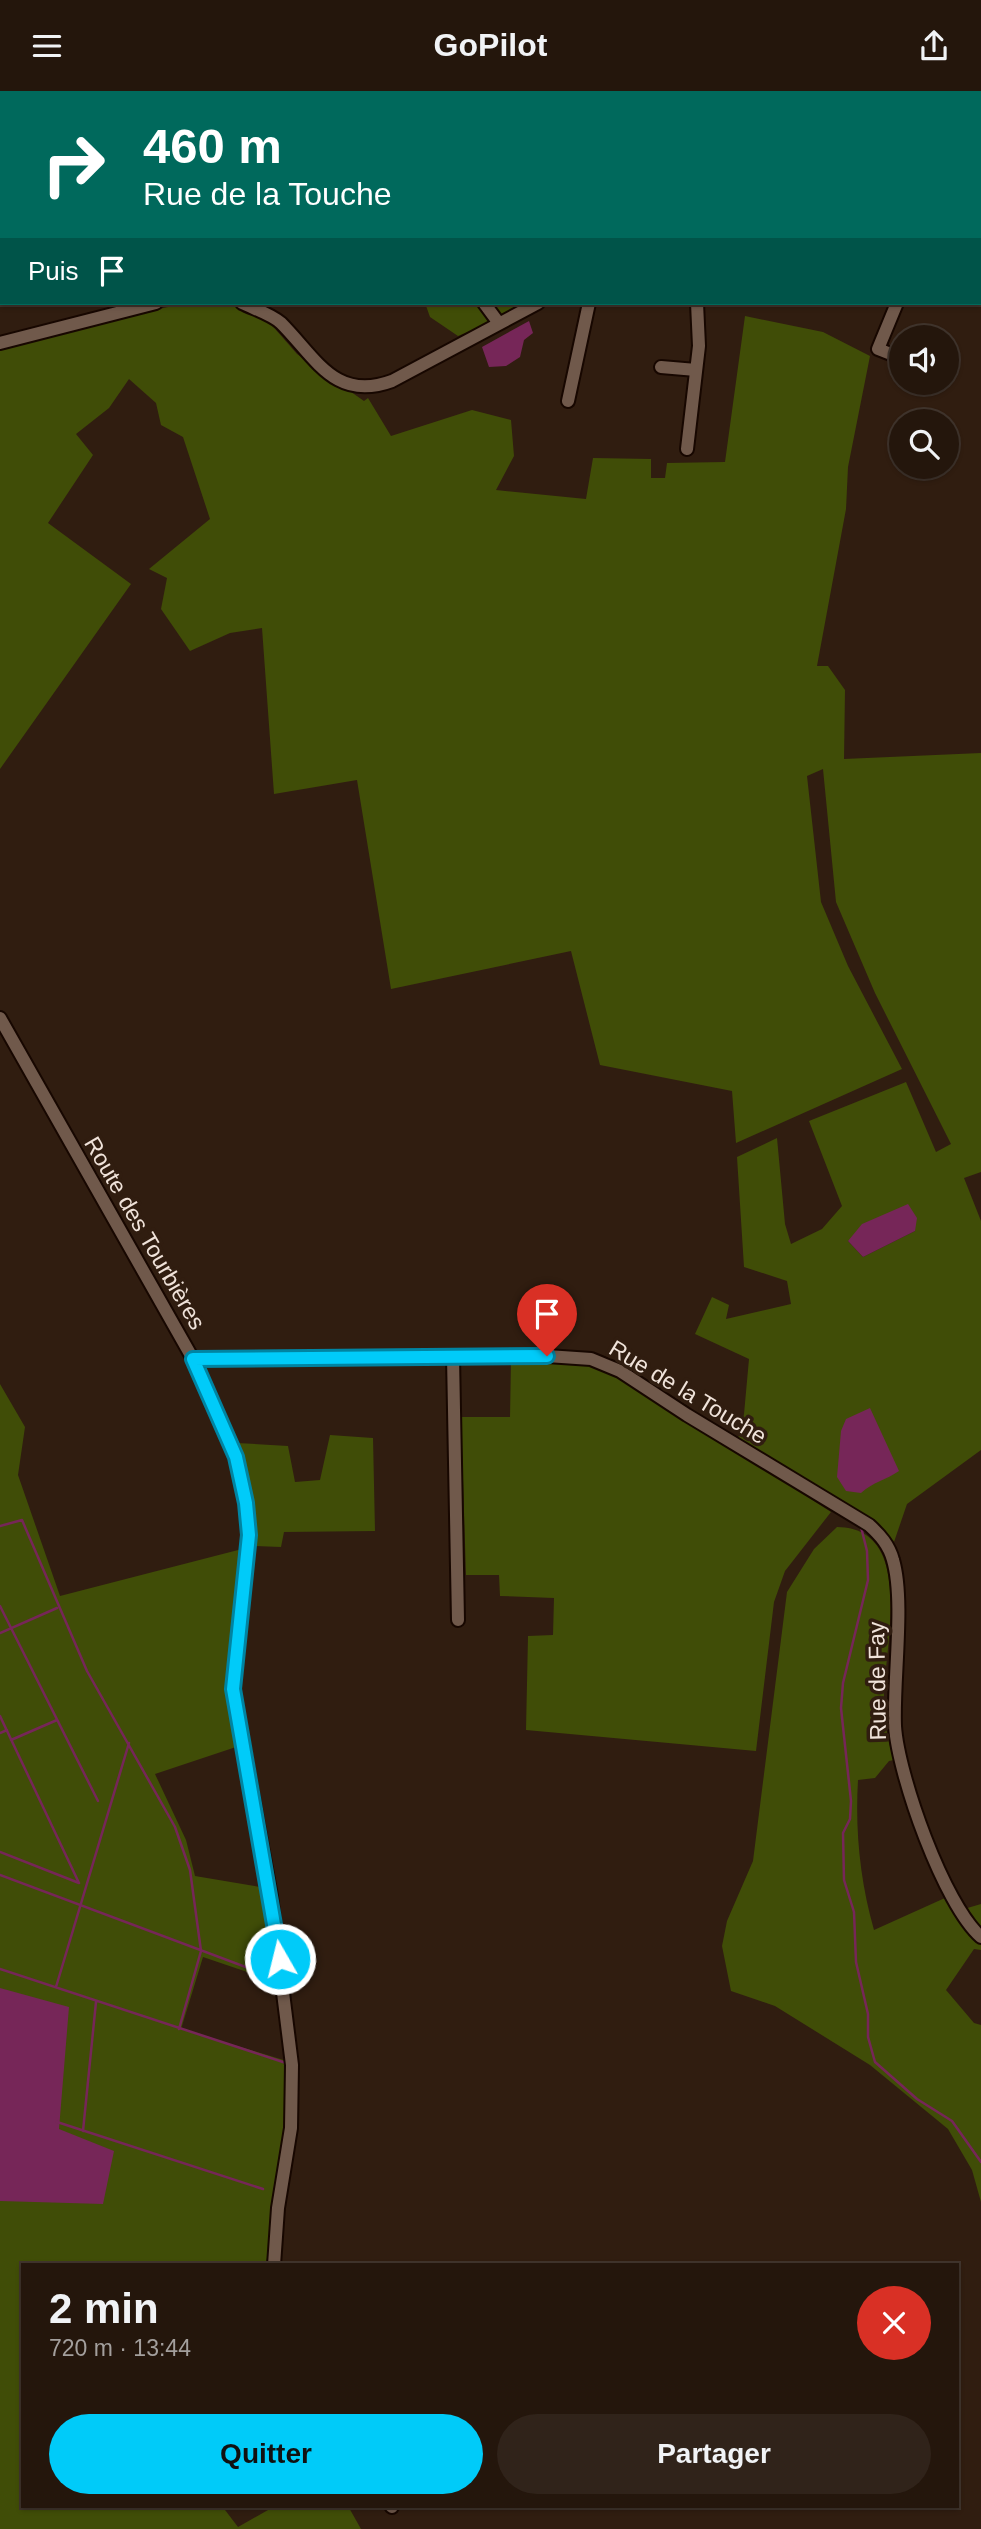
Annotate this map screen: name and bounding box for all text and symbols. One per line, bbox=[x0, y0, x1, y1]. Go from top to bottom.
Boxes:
icon: menu bbox=[28, 27, 66, 65]
text: GoPilot bbox=[434, 27, 547, 63]
icon: share bbox=[915, 27, 953, 65]
icon: right bbox=[28, 119, 119, 210]
text: 460 m bbox=[143, 119, 282, 173]
text: Rue de la Touche bbox=[143, 176, 391, 212]
icon: arrive bbox=[93, 252, 131, 290]
text: Puis bbox=[28, 256, 79, 286]
map controls bbox=[889, 325, 959, 479]
button: sound bbox=[889, 325, 959, 395]
button: search bbox=[889, 409, 959, 479]
street label: Route des Tourbières bbox=[79, 1132, 211, 1334]
pin bbox=[517, 1284, 577, 1356]
icon: arrive bbox=[528, 1295, 566, 1333]
street label: Rue de la Touche bbox=[605, 1335, 771, 1449]
street label: Rue de Fay bbox=[863, 1621, 891, 1741]
position arrow bbox=[243, 1922, 317, 1996]
text: 2 min bbox=[49, 2285, 159, 2332]
button: close bbox=[857, 2286, 931, 2360]
text: 720 m · 13:44 bbox=[49, 2335, 191, 2361]
button: Quitter bbox=[49, 2414, 483, 2494]
button: Partager bbox=[497, 2414, 931, 2494]

